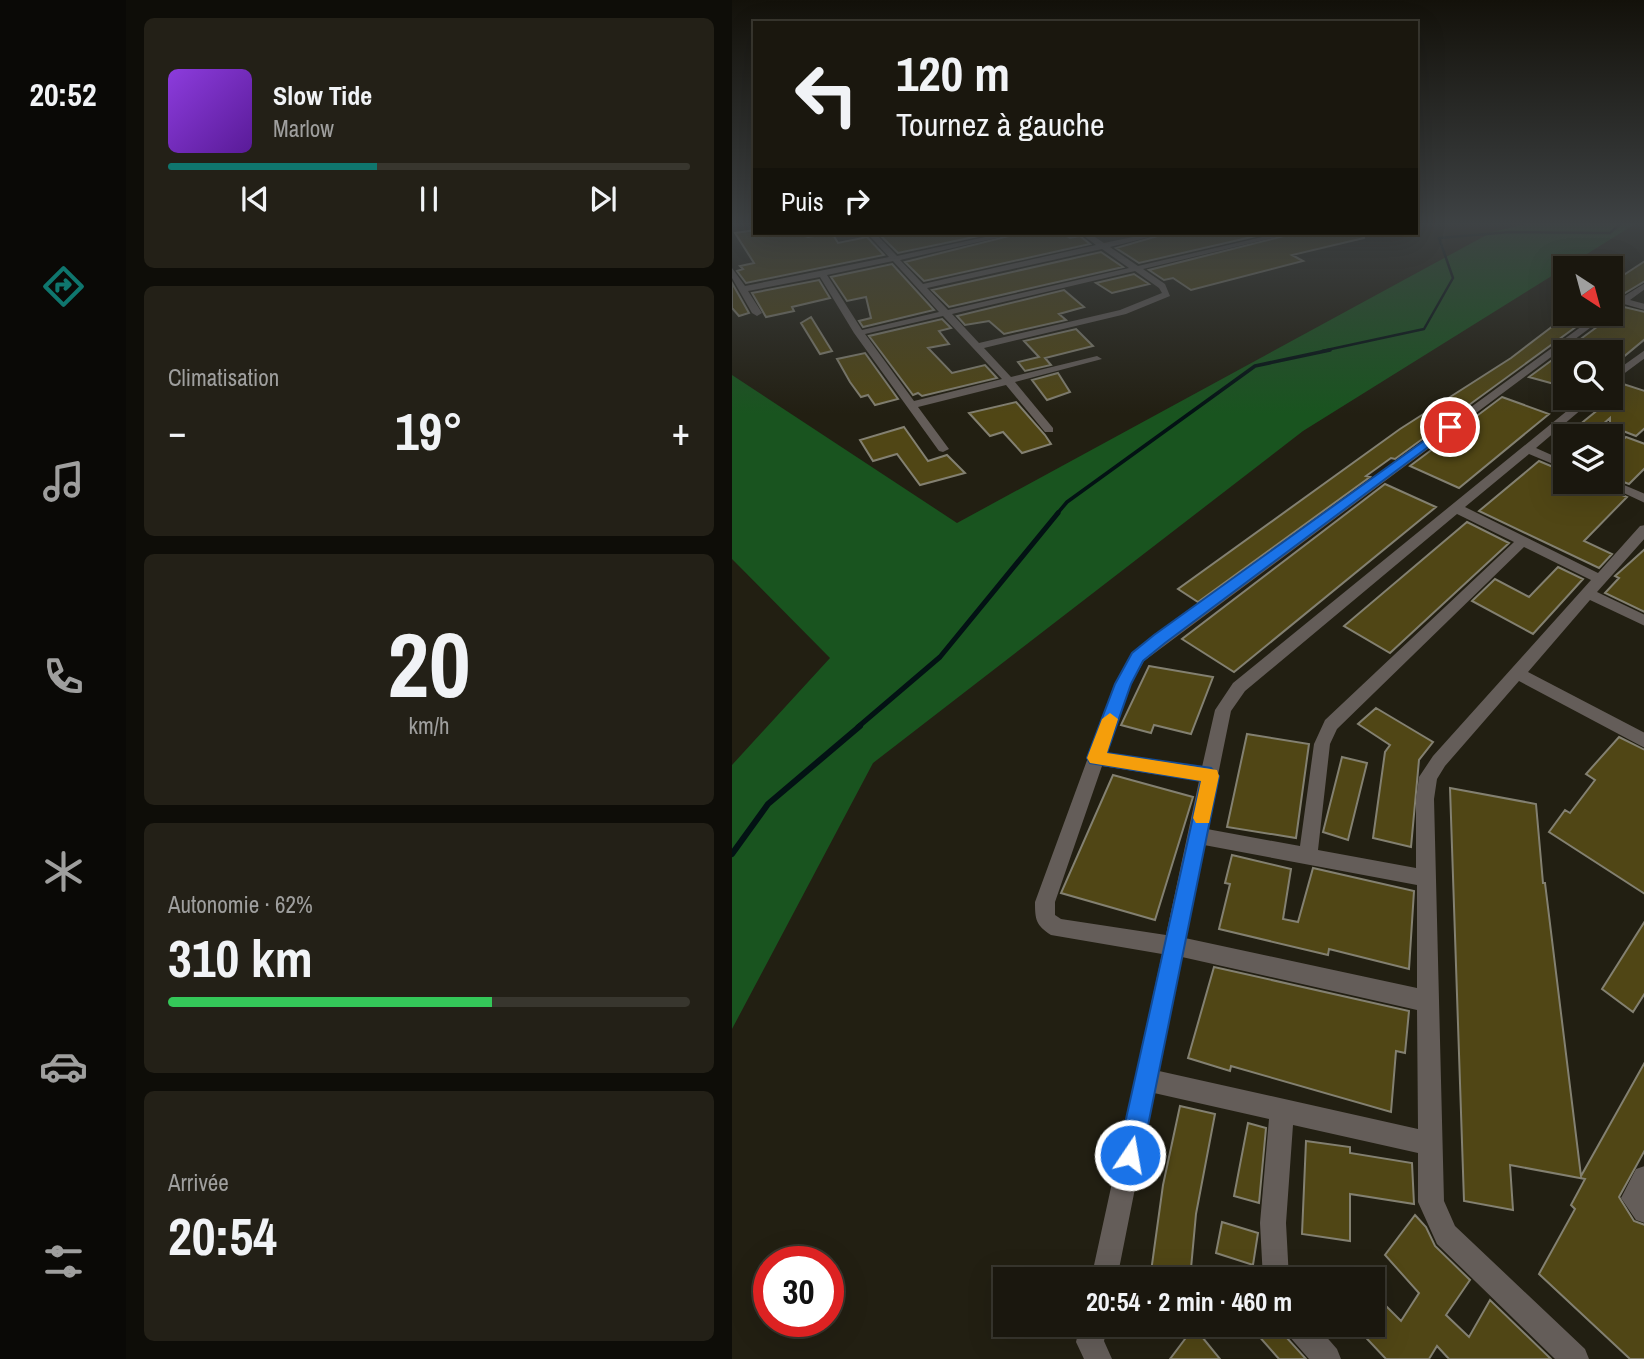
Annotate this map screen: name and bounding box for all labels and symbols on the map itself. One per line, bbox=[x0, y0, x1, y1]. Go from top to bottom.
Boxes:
north arrow bbox=[1553, 256, 1623, 326]
pin bbox=[1420, 397, 1480, 457]
position arrow bbox=[1093, 1118, 1167, 1192]
speed limit sign: 30 bbox=[753, 1246, 844, 1337]

